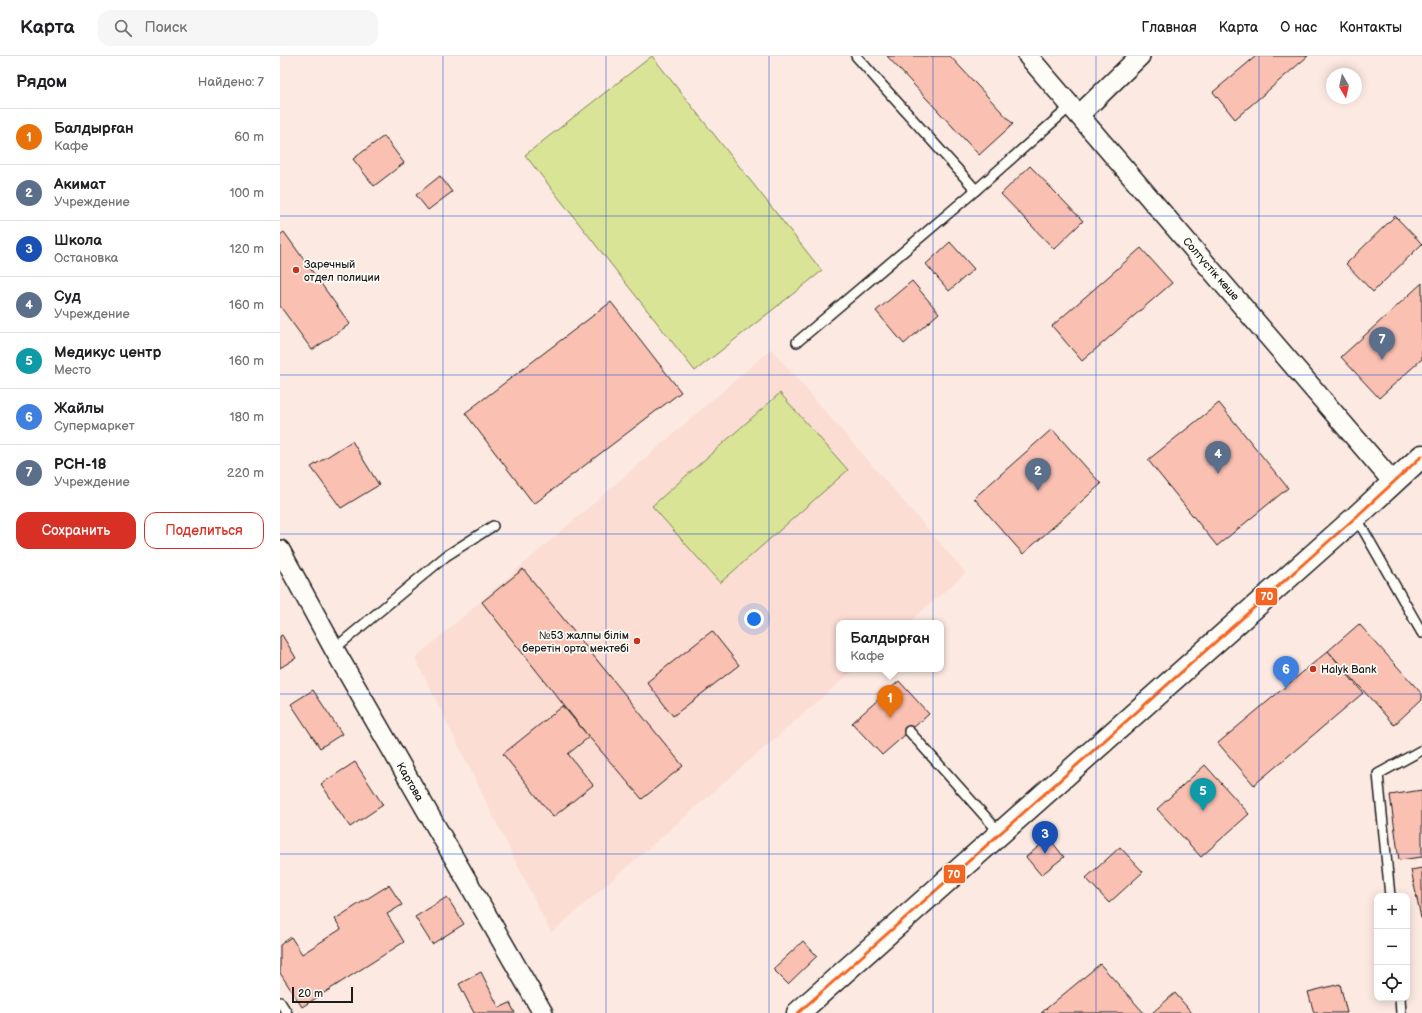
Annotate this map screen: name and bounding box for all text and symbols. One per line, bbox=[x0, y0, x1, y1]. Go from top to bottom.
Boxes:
search box bbox=[98, 10, 378, 46]
text: Карта bbox=[20, 16, 74, 39]
icon: search bbox=[112, 17, 134, 39]
text: Поиск bbox=[144, 18, 187, 37]
text: Главная bbox=[1142, 19, 1197, 36]
text: Карта bbox=[1219, 19, 1258, 36]
text: О нас bbox=[1280, 19, 1317, 36]
text: Контакты bbox=[1339, 19, 1402, 36]
north arrow bbox=[1326, 68, 1362, 104]
text: Рядом bbox=[16, 72, 67, 92]
text: Найдено: 7 bbox=[198, 74, 264, 90]
text: Балдырған bbox=[54, 119, 134, 138]
text: 1 bbox=[26, 129, 32, 145]
text: 60 m bbox=[234, 129, 264, 145]
text: Кафе bbox=[54, 138, 88, 154]
text: Акимат bbox=[54, 175, 106, 194]
text: 2 bbox=[25, 185, 33, 201]
text: 100 m bbox=[229, 185, 264, 201]
text: Учреждение bbox=[54, 194, 130, 210]
text: Школа bbox=[54, 231, 102, 250]
street label: Солтүстік көше bbox=[1180, 235, 1242, 303]
text: 3 bbox=[25, 241, 33, 257]
text: 120 m bbox=[229, 241, 264, 257]
text: Остановка bbox=[54, 250, 119, 266]
place label: Заречный отдел полиции bbox=[304, 258, 380, 284]
marker: Заречный отдел полиции bbox=[291, 265, 301, 275]
text: Суд bbox=[54, 287, 81, 306]
text: 4 bbox=[25, 297, 33, 313]
text: 160 m bbox=[229, 297, 264, 313]
text: Учреждение bbox=[54, 306, 130, 322]
pin: 7 bbox=[1369, 327, 1395, 360]
text: Медикус центр bbox=[54, 343, 161, 362]
text: 5 bbox=[25, 353, 33, 369]
text: 160 m bbox=[229, 353, 264, 369]
text: Место bbox=[54, 362, 91, 378]
text: Жайлы bbox=[54, 399, 104, 418]
text: 6 bbox=[25, 409, 33, 425]
text: 180 m bbox=[229, 409, 264, 425]
text: Супермаркет bbox=[54, 418, 135, 434]
pin: 4 bbox=[1205, 441, 1231, 474]
text: PCH-18 bbox=[54, 455, 107, 474]
pin: 2 bbox=[1025, 458, 1051, 491]
text: 7 bbox=[25, 465, 33, 481]
text: 220 m bbox=[227, 465, 264, 481]
text: Учреждение bbox=[54, 474, 130, 490]
button: Сохранить bbox=[16, 512, 136, 549]
button: Поделиться bbox=[144, 512, 264, 549]
line badge: 70 bbox=[1255, 587, 1278, 606]
text: 70 bbox=[1261, 590, 1274, 603]
your location bbox=[744, 609, 764, 629]
popup bbox=[836, 620, 944, 672]
place label: №53 жалпы білім беретін орта мектебі bbox=[522, 629, 629, 655]
text: Балдырған bbox=[850, 629, 930, 648]
marker: №53 жалпы білім беретін орта мектебі bbox=[632, 636, 642, 646]
text: Кафе bbox=[850, 648, 884, 664]
pin: 6 bbox=[1273, 656, 1299, 689]
place label: Halyk Bank bbox=[1321, 663, 1377, 676]
marker: Halyk Bank bbox=[1308, 664, 1318, 674]
pin: 1 bbox=[877, 685, 903, 718]
street label: Картова bbox=[394, 760, 426, 804]
pin: 5 bbox=[1190, 778, 1216, 811]
pin: 3 bbox=[1032, 821, 1058, 854]
line badge: 70 bbox=[943, 864, 966, 884]
text: 70 bbox=[948, 868, 961, 881]
map controls bbox=[1374, 893, 1410, 1001]
button: + bbox=[1374, 893, 1410, 929]
button: − bbox=[1374, 929, 1410, 965]
button: locate bbox=[1374, 965, 1410, 1001]
scale bar bbox=[292, 985, 353, 1004]
text: 20 m bbox=[298, 987, 323, 1000]

